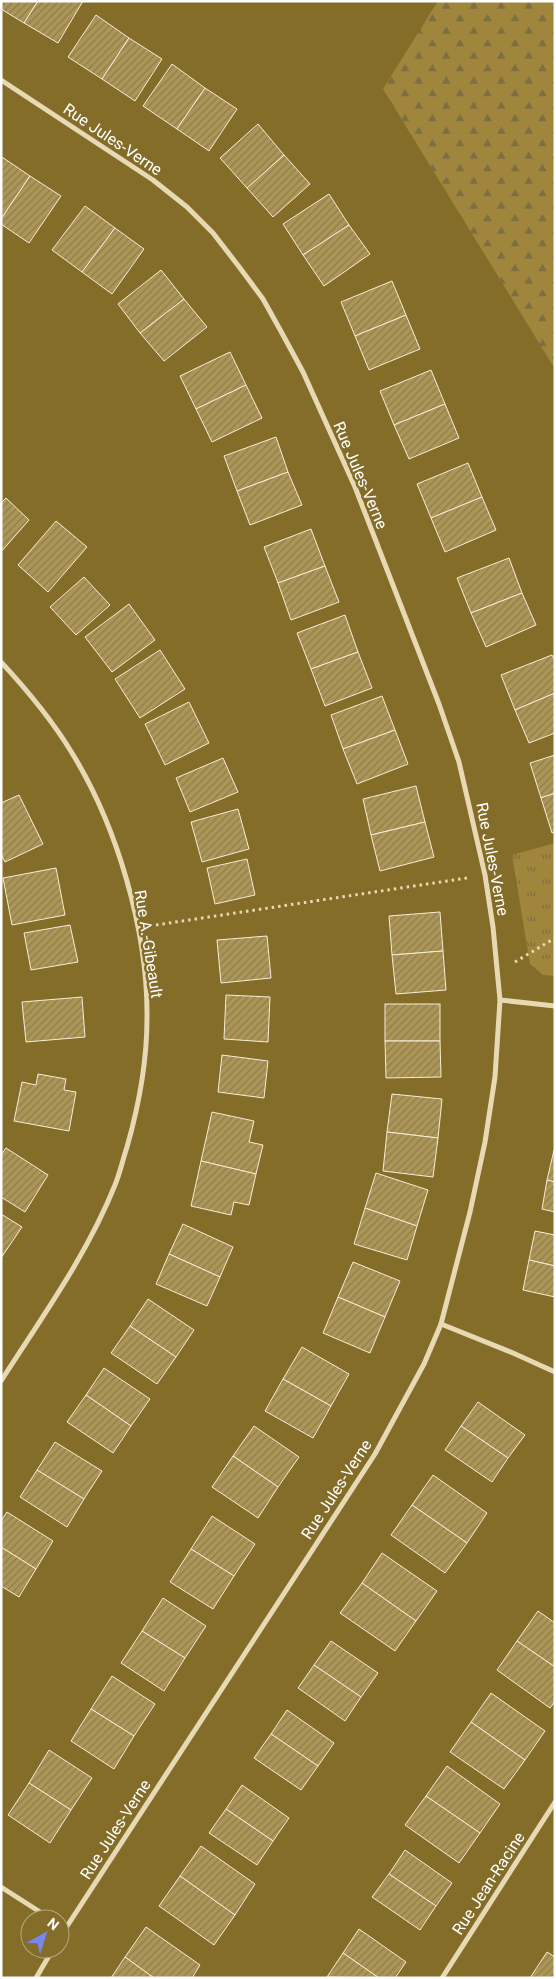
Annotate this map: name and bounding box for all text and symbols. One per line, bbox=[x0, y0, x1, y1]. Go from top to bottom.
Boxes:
street label: Rue Jules-Verne bbox=[60, 99, 166, 179]
street label: Rue Jules-Verne bbox=[329, 419, 392, 532]
street label: Rue Jules-Verne bbox=[472, 801, 513, 917]
street label: Rue A.-Gibeault bbox=[131, 889, 166, 999]
street label: Rue Jules-Verne bbox=[297, 1436, 376, 1543]
street label: Rue Jules-Verne bbox=[76, 1776, 155, 1883]
street label: Rue Jean-Racine bbox=[448, 1828, 529, 1938]
north arrow bbox=[20, 1909, 70, 1959]
text: N bbox=[44, 1915, 62, 1933]

